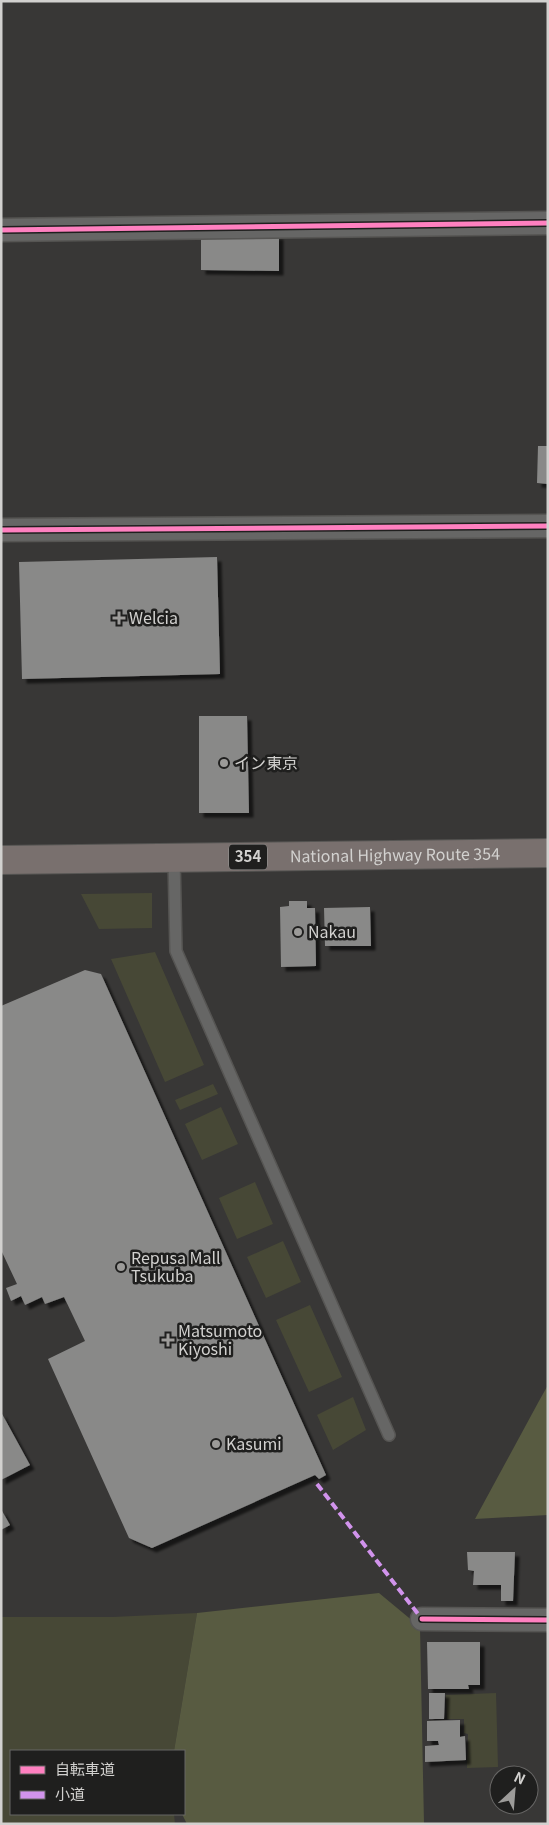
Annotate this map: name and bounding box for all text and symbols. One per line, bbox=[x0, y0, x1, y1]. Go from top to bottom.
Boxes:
place label: Welcia bbox=[129, 605, 178, 629]
marker: Welcia bbox=[113, 612, 125, 624]
place label: イン東京 bbox=[234, 750, 298, 774]
marker: イン東京 bbox=[218, 757, 230, 769]
street label: National Highway Route 354 bbox=[290, 841, 500, 867]
road number: 354 bbox=[229, 844, 267, 870]
place label: Nakau bbox=[308, 919, 356, 943]
marker: Nakau bbox=[292, 926, 304, 938]
place label: Repusa Mall Tsukuba bbox=[131, 1245, 221, 1287]
marker: Repusa Mall Tsukuba bbox=[115, 1261, 127, 1273]
place label: Matsumoto Kiyoshi bbox=[178, 1318, 262, 1360]
marker: Matsumoto Kiyoshi bbox=[162, 1334, 174, 1346]
place label: Kasumi bbox=[226, 1431, 282, 1455]
marker: Kasumi bbox=[210, 1438, 222, 1450]
legend bbox=[10, 1750, 185, 1815]
text: 自転車道 bbox=[55, 1758, 115, 1779]
north arrow bbox=[489, 1765, 539, 1815]
text: N bbox=[511, 1766, 529, 1789]
text: 小道 bbox=[55, 1783, 85, 1804]

